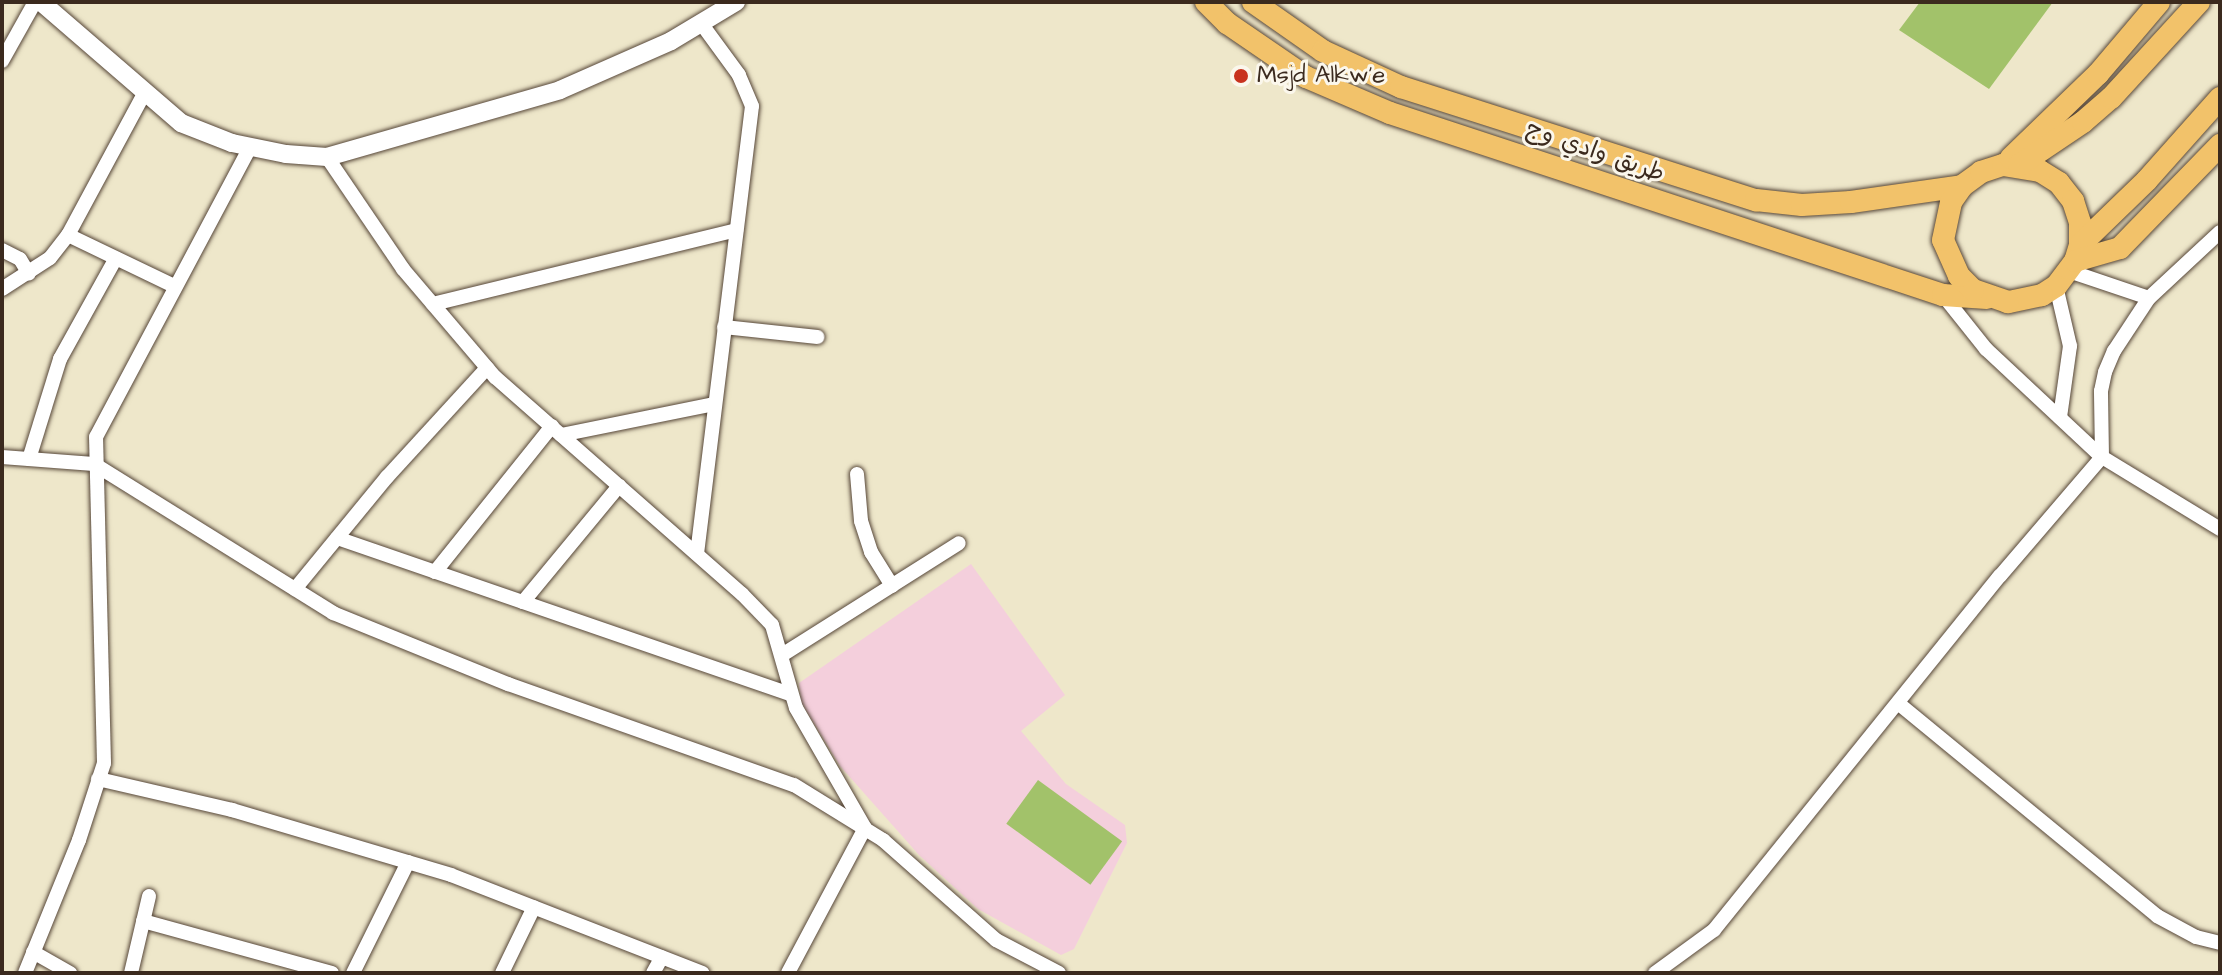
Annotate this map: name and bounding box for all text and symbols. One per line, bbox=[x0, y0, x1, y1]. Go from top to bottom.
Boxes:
place label: Msjd Alkw'e bbox=[1257, 62, 1385, 90]
marker: Msjd Alkw'e bbox=[1232, 67, 1250, 85]
street label: طريق وادي وج bbox=[1522, 115, 1668, 189]

